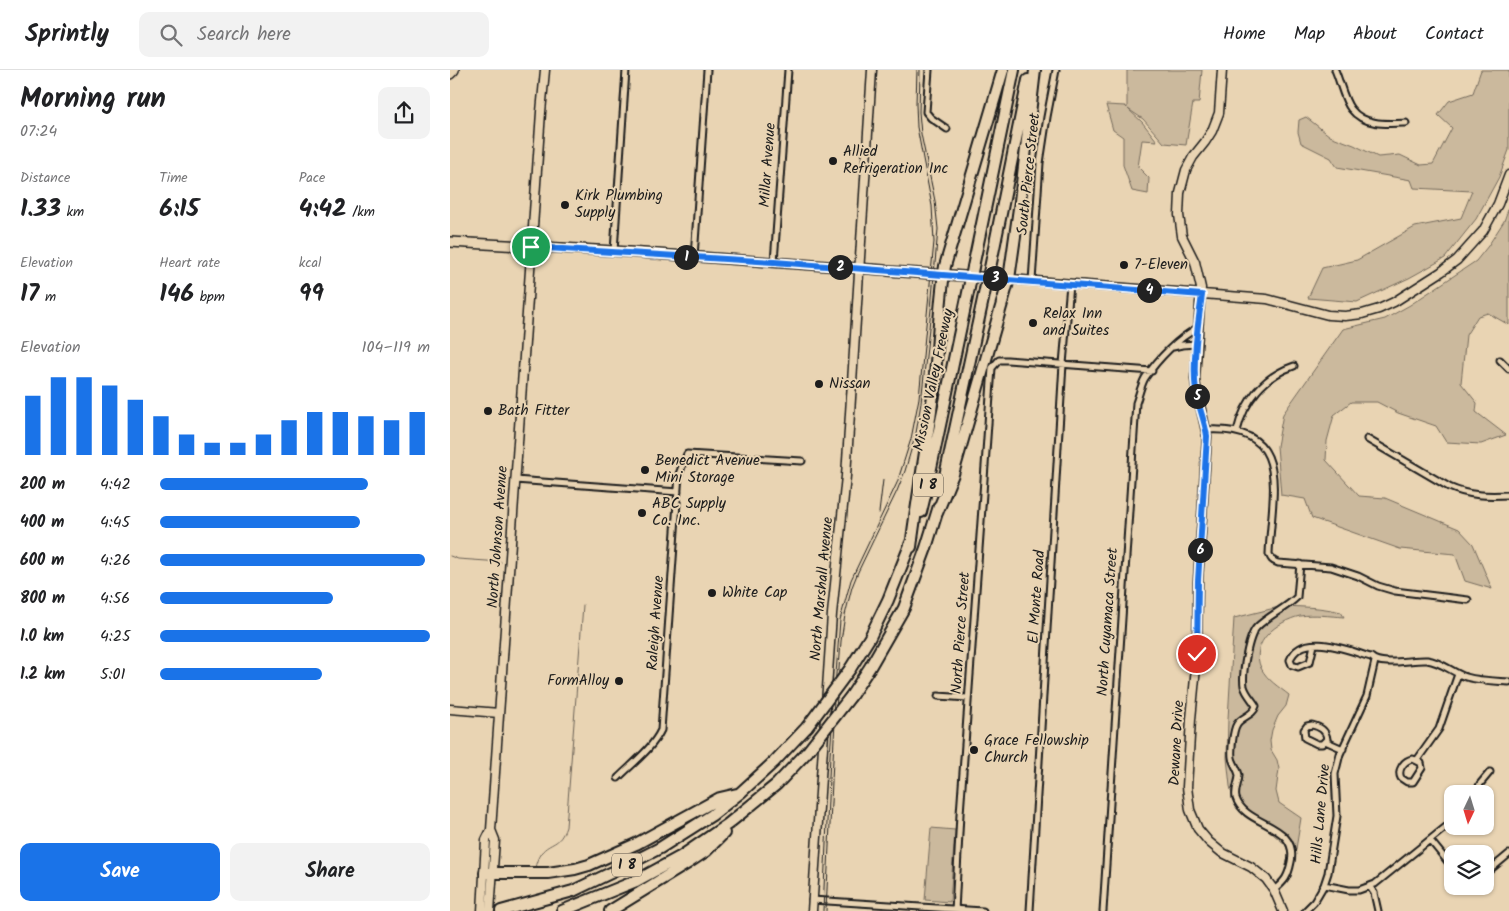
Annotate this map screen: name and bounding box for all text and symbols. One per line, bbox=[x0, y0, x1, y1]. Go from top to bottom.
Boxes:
search box bbox=[139, 12, 489, 57]
text: Sprintly bbox=[25, 15, 109, 54]
text: Search here bbox=[197, 20, 291, 50]
text: Home bbox=[1223, 20, 1266, 49]
text: Map bbox=[1294, 20, 1325, 49]
text: About bbox=[1353, 20, 1397, 49]
text: Contact bbox=[1425, 20, 1484, 49]
icon: search bbox=[157, 21, 185, 49]
text: Morning run bbox=[20, 77, 166, 122]
button: share bbox=[378, 87, 430, 139]
street label: South Pierce Street bbox=[1011, 112, 1047, 236]
text: 07:24 bbox=[20, 119, 57, 144]
street label: Millar Avenue bbox=[753, 122, 783, 208]
place label: Allied Refrigeration Inc bbox=[843, 140, 948, 181]
marker: Allied Refrigeration Inc bbox=[827, 155, 839, 167]
text: Distance bbox=[20, 167, 70, 189]
text: Time bbox=[159, 167, 188, 189]
text: Pace bbox=[299, 167, 325, 189]
place label: Kirk Plumbing Supply bbox=[575, 184, 663, 225]
text: 1.33 bbox=[20, 189, 61, 229]
text: 6:15 bbox=[159, 189, 199, 229]
text: 4:42 bbox=[299, 189, 347, 229]
marker: Kirk Plumbing Supply bbox=[559, 199, 571, 211]
text: km bbox=[61, 201, 84, 223]
text: /km bbox=[347, 201, 375, 223]
pin bbox=[510, 226, 552, 268]
icon: arrive bbox=[517, 233, 545, 261]
pin: 1 bbox=[674, 244, 698, 270]
text: 1 bbox=[684, 246, 689, 268]
text: Elevation bbox=[20, 252, 73, 274]
text: Heart rate bbox=[159, 252, 220, 274]
text: kcal bbox=[299, 252, 321, 274]
place label: 7-Eleven bbox=[1134, 253, 1188, 277]
pin: 2 bbox=[828, 254, 852, 280]
text: 2 bbox=[836, 256, 845, 278]
marker: 7-Eleven bbox=[1118, 259, 1130, 271]
pin: 3 bbox=[982, 266, 1008, 290]
text: 3 bbox=[992, 267, 999, 289]
text: 17 bbox=[20, 274, 39, 314]
text: 146 bbox=[159, 274, 194, 314]
text: 99 bbox=[299, 274, 324, 314]
pin: 4 bbox=[1136, 278, 1162, 302]
text: 4 bbox=[1146, 279, 1153, 301]
text: m bbox=[39, 286, 56, 308]
text: bpm bbox=[194, 286, 225, 308]
place label: Relax Inn and Suites bbox=[1043, 302, 1110, 343]
street label: Mission Valley Freeway bbox=[907, 306, 961, 454]
marker: Relax Inn and Suites bbox=[1027, 317, 1039, 329]
text: Elevation bbox=[20, 335, 81, 360]
text: 104–119 m bbox=[361, 335, 430, 360]
place label: Nissan bbox=[829, 372, 871, 396]
marker: Nissan bbox=[813, 378, 825, 390]
pin: 5 bbox=[1184, 384, 1210, 408]
text: 5 bbox=[1194, 385, 1201, 407]
place label: Bath Fitter bbox=[498, 399, 570, 423]
marker: Bath Fitter bbox=[482, 405, 494, 417]
place label: Benedict Avenue Mini Storage bbox=[655, 449, 760, 490]
marker: Benedict Avenue Mini Storage bbox=[639, 464, 651, 476]
street label: North Johnson Avenue bbox=[481, 465, 515, 609]
text: 200 m bbox=[20, 472, 65, 497]
text: 4:42 bbox=[100, 472, 131, 497]
road number: I 8 bbox=[913, 474, 943, 496]
place label: ABC Supply Co. Inc. bbox=[652, 492, 727, 533]
marker: ABC Supply Co. Inc. bbox=[636, 507, 648, 519]
text: 400 m bbox=[20, 510, 64, 535]
text: 4:45 bbox=[100, 510, 130, 535]
street label: North Marshall Avenue bbox=[804, 516, 840, 662]
pin: 6 bbox=[1188, 538, 1212, 562]
text: 6 bbox=[1197, 539, 1204, 561]
street label: North Cuyamaca Street bbox=[1091, 547, 1125, 697]
text: 600 m bbox=[20, 548, 64, 573]
text: 4:26 bbox=[100, 548, 131, 573]
street label: El Monte Road bbox=[1022, 549, 1052, 645]
street label: North Pierce Street bbox=[945, 571, 977, 695]
street label: Raleigh Avenue bbox=[641, 574, 671, 671]
place label: White Cap bbox=[722, 581, 787, 605]
text: 800 m bbox=[20, 586, 65, 611]
text: 4:56 bbox=[100, 586, 130, 611]
marker: White Cap bbox=[706, 587, 718, 599]
text: 1.0 km bbox=[20, 624, 64, 649]
text: 4:25 bbox=[100, 624, 131, 649]
pin bbox=[1176, 633, 1218, 675]
icon: check bbox=[1183, 640, 1211, 668]
text: 1.2 km bbox=[20, 662, 65, 687]
text: 5:01 bbox=[100, 662, 126, 687]
place label: FormAlloy bbox=[547, 669, 610, 693]
marker: FormAlloy bbox=[613, 675, 625, 687]
street label: Dewane Drive bbox=[1163, 699, 1191, 786]
place label: Grace Fellowship Church bbox=[984, 729, 1089, 770]
marker: Grace Fellowship Church bbox=[968, 744, 980, 756]
street label: Hills Lane Drive bbox=[1305, 763, 1337, 865]
north arrow bbox=[1444, 785, 1494, 835]
map controls bbox=[1444, 785, 1494, 895]
button: Save bbox=[20, 843, 220, 901]
button: Share bbox=[230, 843, 430, 901]
button: layers bbox=[1444, 845, 1494, 895]
road number: I 8 bbox=[612, 854, 642, 876]

